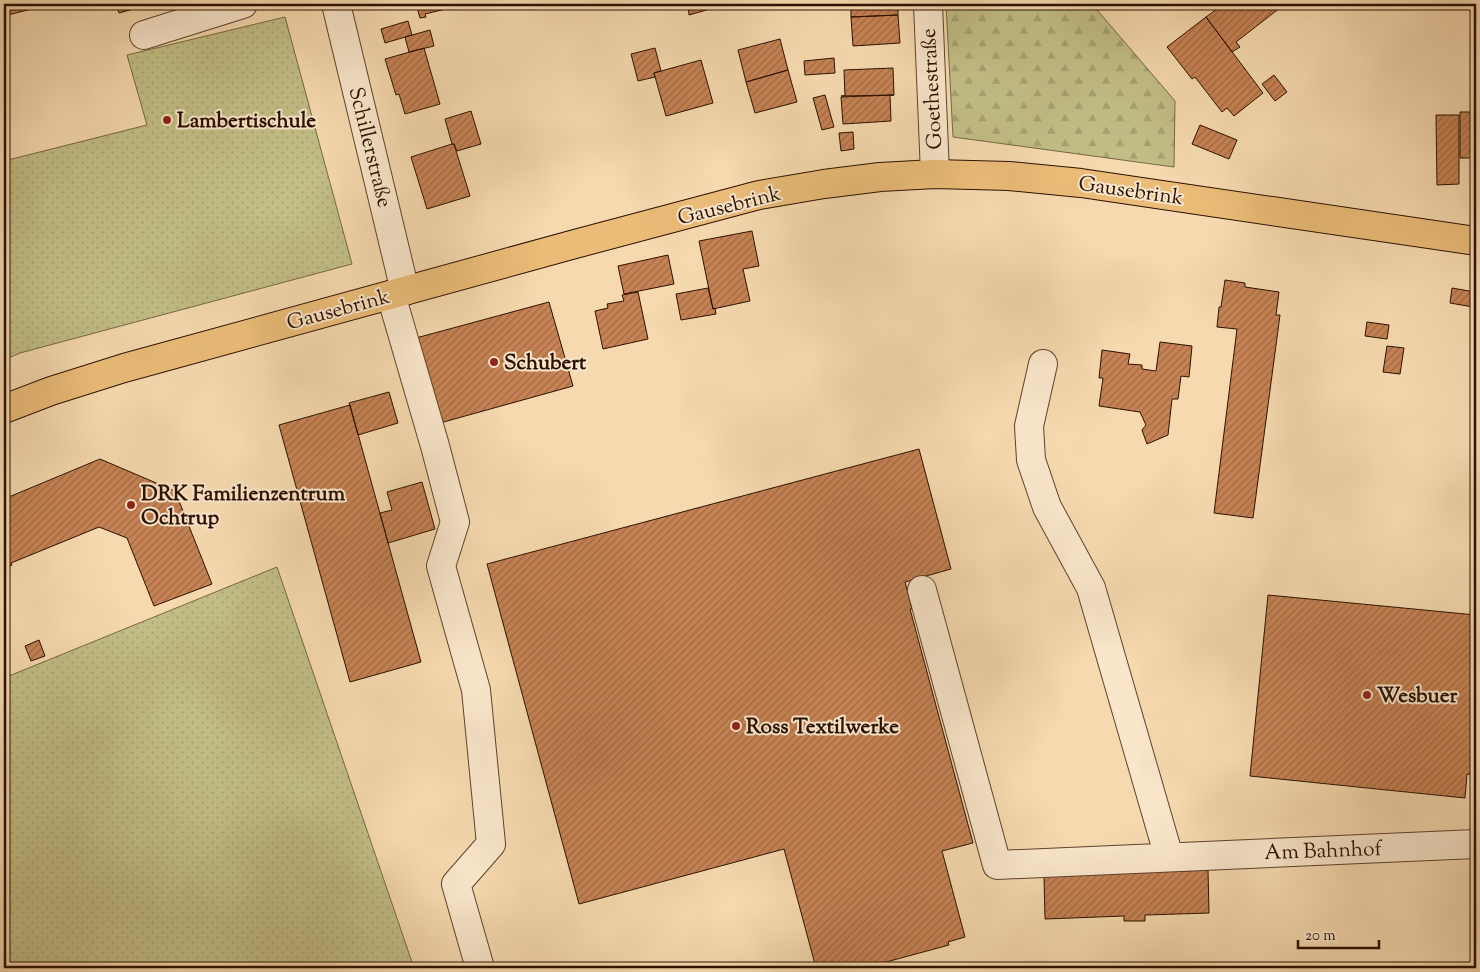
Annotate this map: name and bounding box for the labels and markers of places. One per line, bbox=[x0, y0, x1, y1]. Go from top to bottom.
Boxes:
place label: Lambertischule bbox=[177, 107, 316, 137]
marker: Lambertischule bbox=[161, 114, 173, 126]
place label: Schubert bbox=[504, 349, 587, 379]
marker: Schubert bbox=[488, 356, 500, 368]
place label: DRK Familienzentrum Ochtrup bbox=[141, 480, 346, 534]
marker: DRK Familienzentrum Ochtrup bbox=[125, 499, 137, 511]
place label: Wesbuer bbox=[1377, 682, 1457, 712]
marker: Wesbuer bbox=[1361, 689, 1373, 701]
place label: Ross Textilwerke bbox=[746, 713, 899, 743]
marker: Ross Textilwerke bbox=[730, 720, 742, 732]

